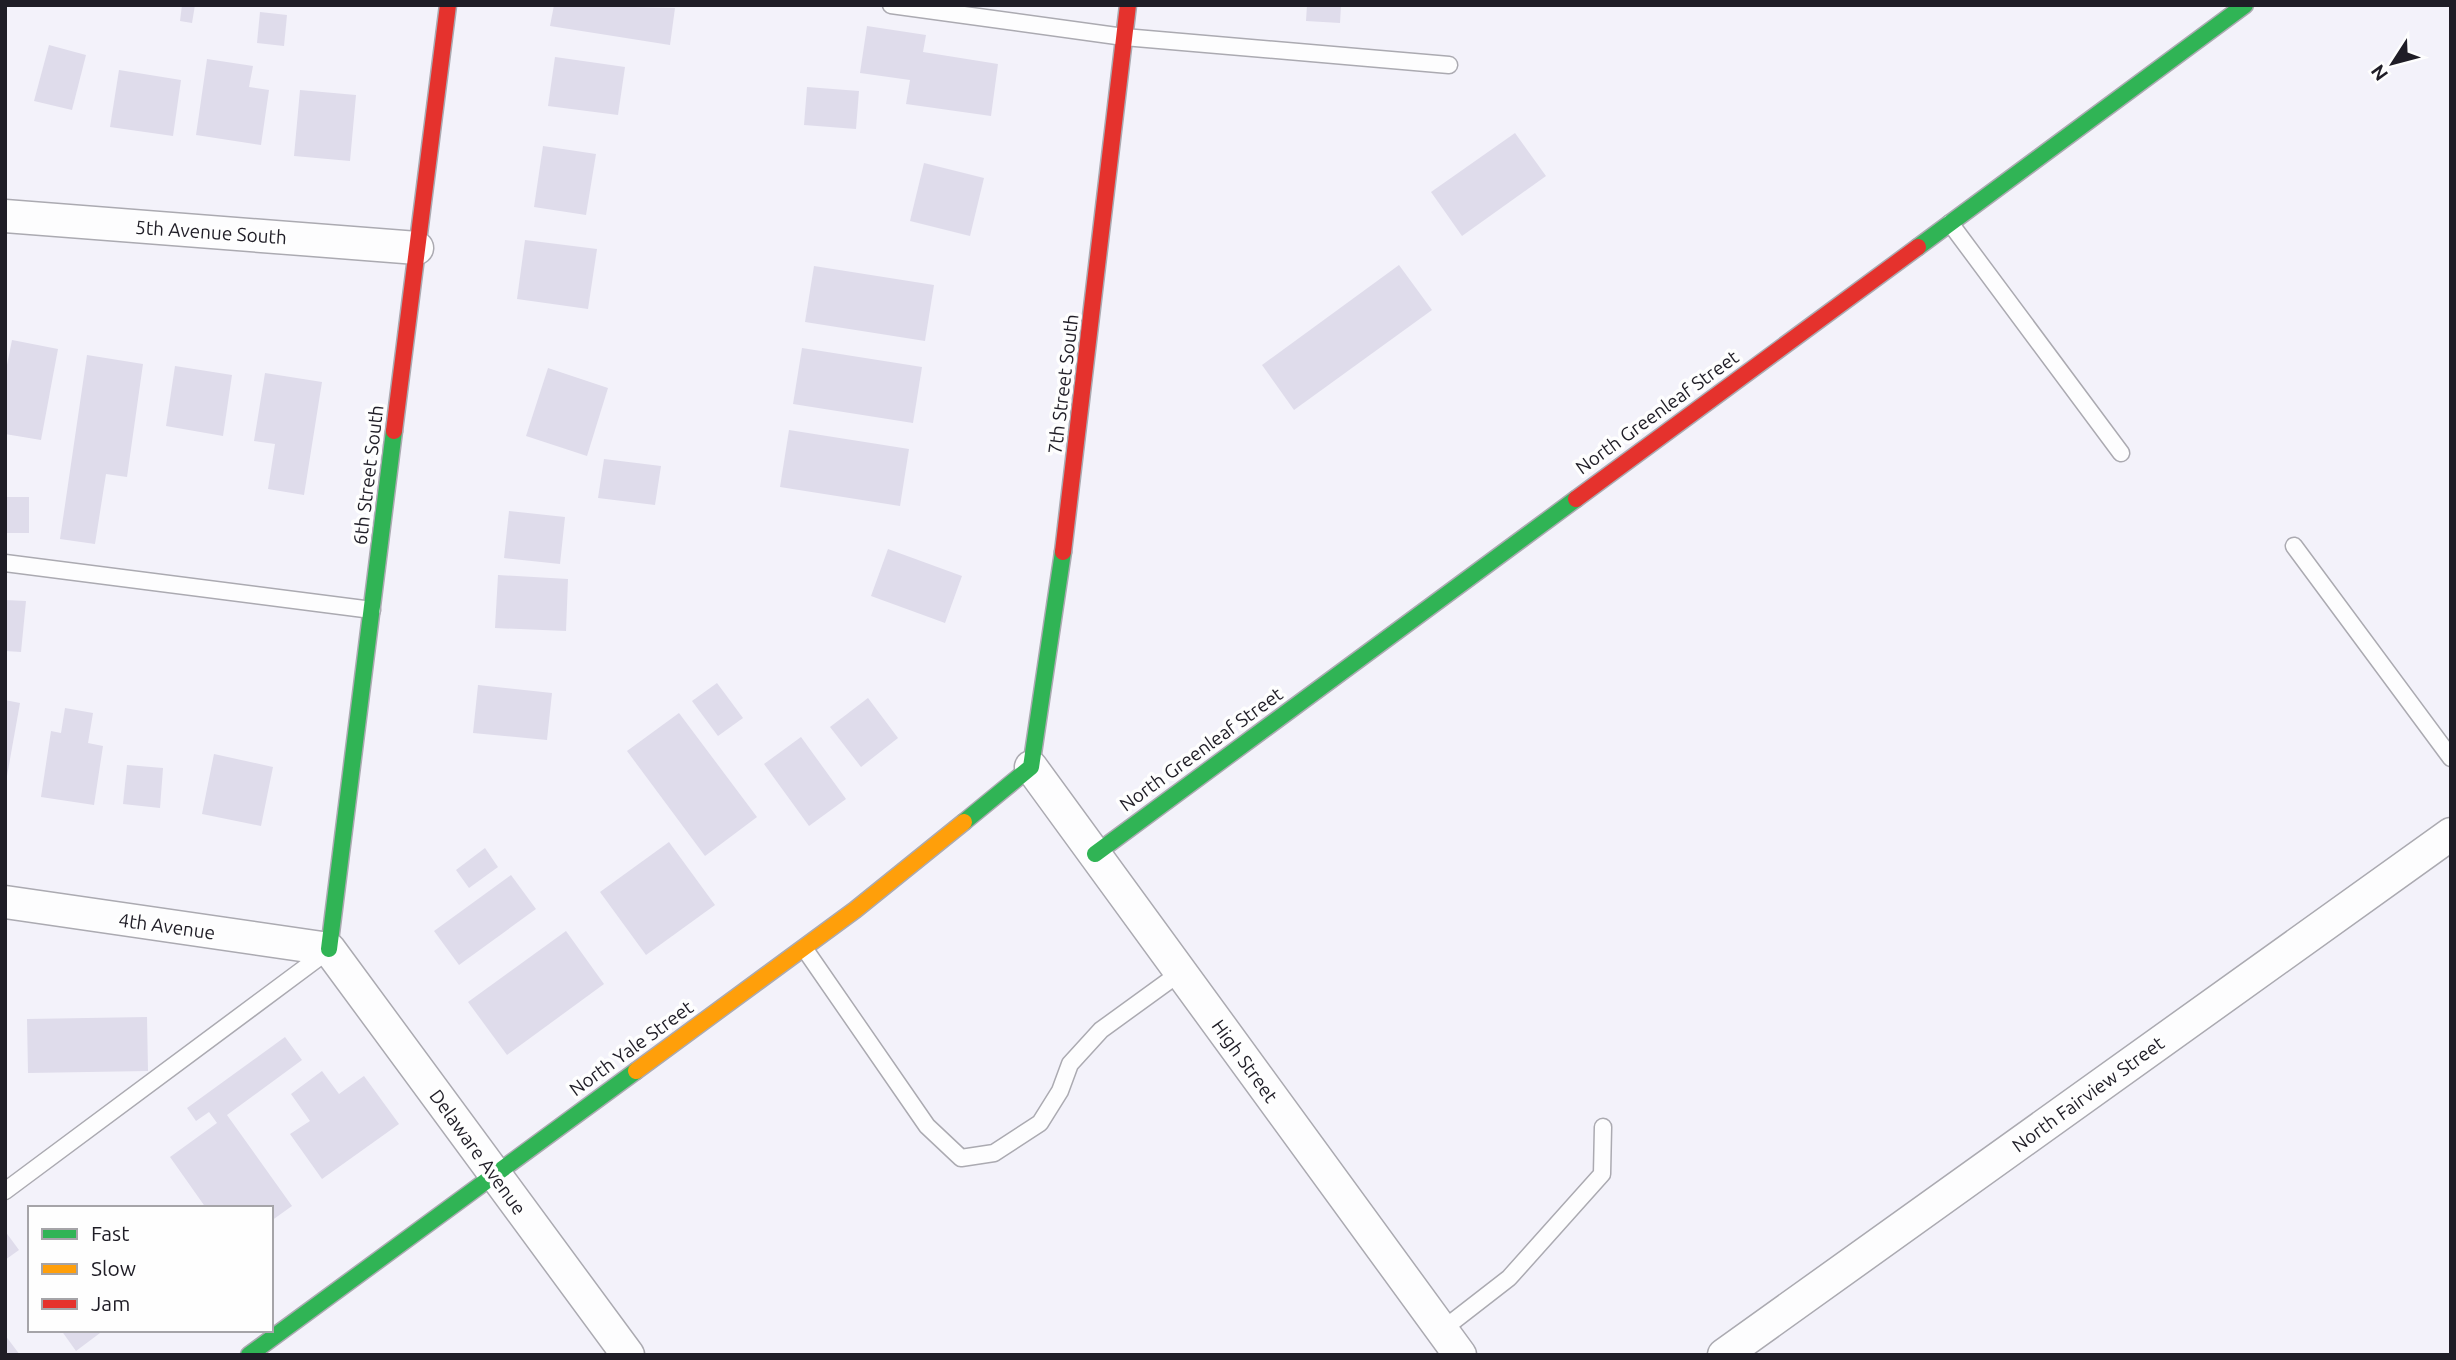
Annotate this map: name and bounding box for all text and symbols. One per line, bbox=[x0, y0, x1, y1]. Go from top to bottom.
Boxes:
north arrow bbox=[2358, 28, 2428, 98]
text: N bbox=[2366, 61, 2392, 85]
street label: 5th Avenue South bbox=[134, 216, 288, 248]
street label: 7th Street South bbox=[1043, 313, 1083, 455]
street label: North Greenleaf Street bbox=[1571, 345, 1743, 479]
street label: 6th Street South bbox=[348, 404, 388, 546]
street label: North Greenleaf Street bbox=[1115, 682, 1287, 816]
street label: 4th Avenue bbox=[117, 908, 217, 944]
street label: North Yale Street bbox=[565, 995, 698, 1100]
street label: High Street bbox=[1208, 1015, 1283, 1107]
street label: North Fairview Street bbox=[2008, 1031, 2169, 1156]
street label: Delaware Avenue bbox=[425, 1085, 531, 1219]
legend bbox=[28, 1206, 273, 1332]
text: Fast bbox=[91, 1221, 129, 1245]
text: Slow bbox=[91, 1256, 136, 1280]
text: Jam bbox=[91, 1291, 130, 1315]

